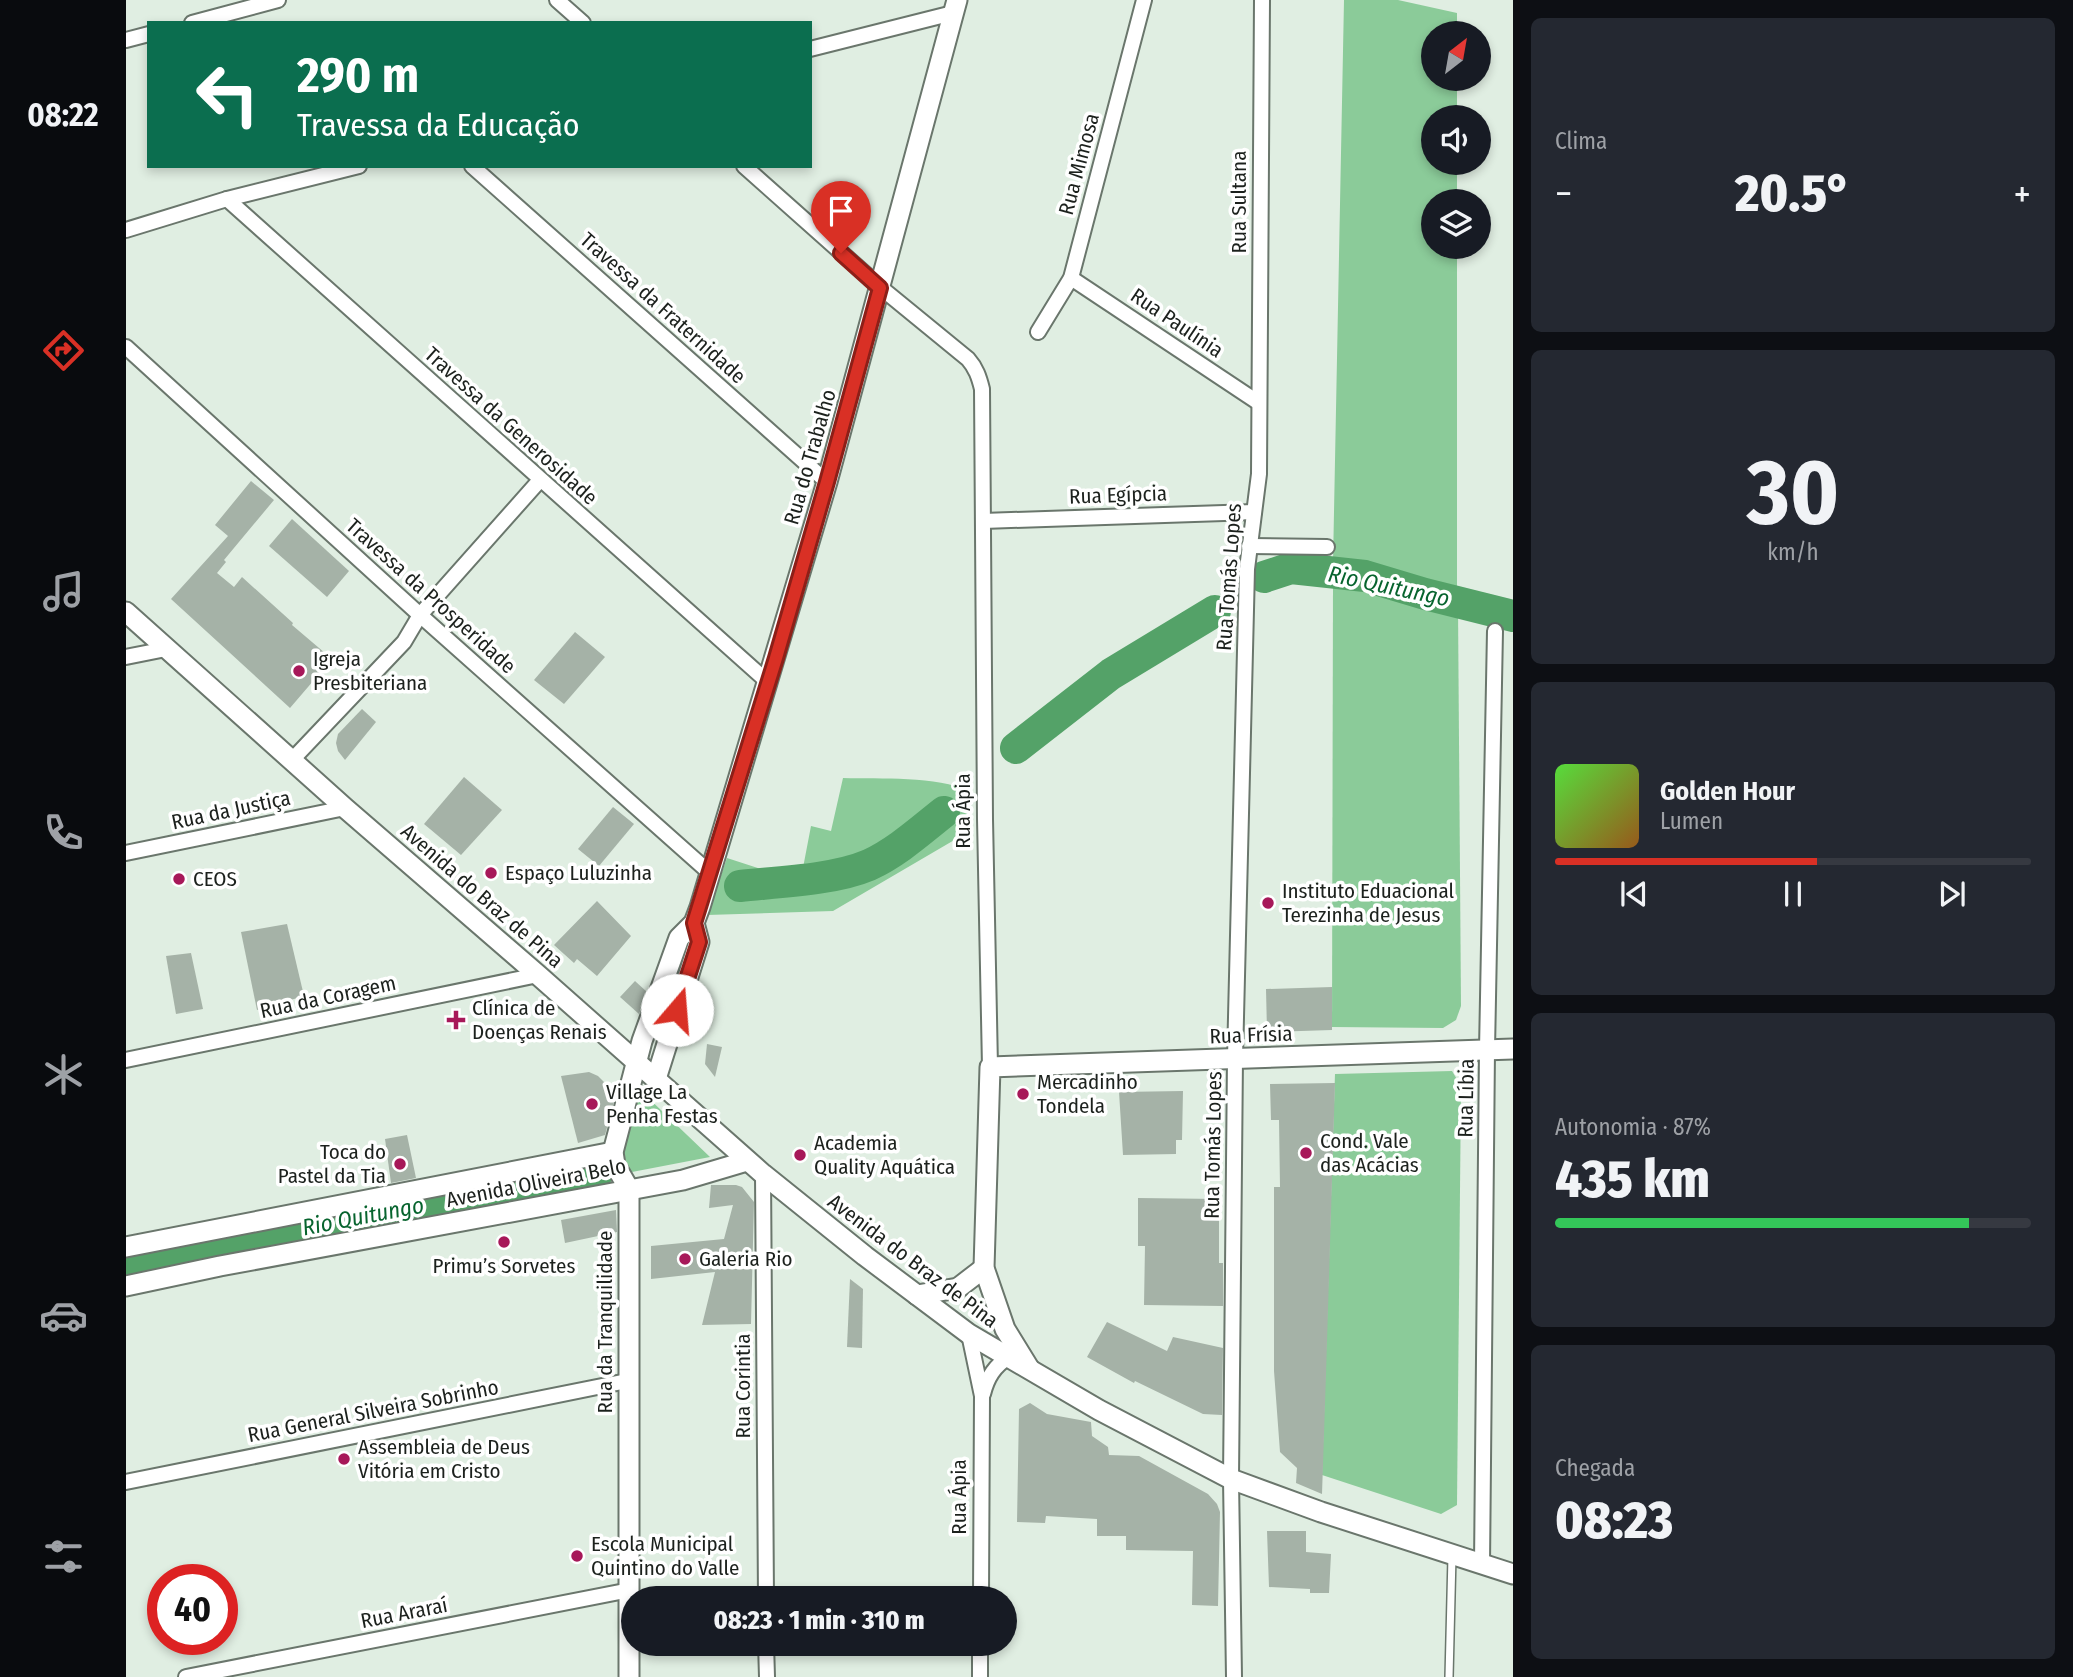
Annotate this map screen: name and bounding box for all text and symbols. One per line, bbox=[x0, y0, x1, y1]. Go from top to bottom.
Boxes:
north arrow bbox=[1421, 21, 1491, 91]
map controls bbox=[1421, 21, 1491, 259]
text: 290 m bbox=[297, 46, 419, 105]
icon: left bbox=[182, 49, 273, 140]
text: 08:22 bbox=[27, 96, 99, 134]
button: sound bbox=[1421, 105, 1491, 175]
text: Travessa da Educação bbox=[297, 106, 580, 144]
street label: Rua Mimosa bbox=[1053, 110, 1105, 218]
text: Clima bbox=[1555, 127, 1607, 155]
street label: Rua Sultana bbox=[1226, 151, 1252, 253]
text: 20.5° bbox=[1735, 162, 1851, 225]
text: − bbox=[1555, 171, 1572, 217]
text: + bbox=[2014, 171, 2031, 217]
pin bbox=[811, 181, 871, 253]
button: layers bbox=[1421, 189, 1491, 259]
icon: arrive bbox=[822, 192, 860, 230]
street label: Travessa da Fraternidade bbox=[575, 227, 751, 389]
street label: Rua Paulínia bbox=[1126, 282, 1228, 364]
icon: directions bbox=[39, 326, 88, 375]
street label: Travessa da Generosidade bbox=[419, 341, 603, 511]
street label: Rua do Trabalho bbox=[778, 386, 842, 528]
text: 30 bbox=[1747, 438, 1839, 547]
street label: Rua Egípcia bbox=[1069, 480, 1167, 510]
street label: Rua Tomás Lopes bbox=[1211, 502, 1247, 652]
street label: Travessa da Prosperidade bbox=[341, 513, 521, 679]
text: km/h bbox=[1767, 538, 1819, 566]
water label: Rio Quitungo bbox=[1326, 560, 1452, 612]
icon: music bbox=[39, 567, 88, 616]
place label: Igreja Presbiteriana bbox=[313, 646, 427, 696]
marker: Igreja Presbiteriana bbox=[291, 663, 307, 679]
street label: Rua Ápia bbox=[950, 773, 976, 849]
text: Golden Hour bbox=[1660, 776, 1795, 807]
street label: Rua da Justiça bbox=[169, 785, 293, 835]
text: Lumen bbox=[1660, 807, 1723, 835]
icon: phone bbox=[39, 808, 88, 857]
street label: Avenida do Braz de Pina bbox=[395, 818, 569, 974]
place label: Espaço Luluzinha bbox=[505, 860, 652, 886]
marker: Espaço Luluzinha bbox=[483, 865, 499, 881]
place label: CEOS bbox=[193, 866, 237, 892]
marker: CEOS bbox=[171, 871, 187, 887]
icon: previous bbox=[1615, 875, 1653, 913]
icon: pause bbox=[1774, 875, 1812, 913]
icon: next bbox=[1933, 875, 1971, 913]
place label: Instituto Eduacional Terezinha de Jesus bbox=[1282, 878, 1455, 928]
marker: Instituto Eduacional Terezinha de Jesus bbox=[1260, 895, 1276, 911]
street label: Rua da Coragem bbox=[258, 970, 398, 1024]
position arrow bbox=[640, 973, 714, 1047]
place label: Clínica de Doenças Renais bbox=[472, 995, 607, 1045]
marker: Clínica de Doenças Renais bbox=[446, 1010, 466, 1030]
street label: Rua Frísia bbox=[1209, 1021, 1293, 1049]
icon: climate bbox=[39, 1050, 88, 1099]
street label: Rua Líbia bbox=[1452, 1058, 1480, 1138]
place label: Mercadinho Tondela bbox=[1037, 1069, 1138, 1119]
street label: Rua Tomás Lopes bbox=[1199, 1071, 1227, 1219]
place label: Village La Penha Festas bbox=[606, 1079, 718, 1129]
marker: Mercadinho Tondela bbox=[1015, 1086, 1031, 1102]
marker: Village La Penha Festas bbox=[584, 1096, 600, 1112]
text: Autonomia · 87% bbox=[1555, 1113, 1711, 1141]
place label: Cond. Vale das Acácias bbox=[1320, 1128, 1419, 1178]
place label: Academia Quality Aquática bbox=[814, 1130, 955, 1180]
place label: Toca do Pastel da Tia bbox=[278, 1139, 386, 1189]
marker: Cond. Vale das Acácias bbox=[1298, 1145, 1314, 1161]
marker: Academia Quality Aquática bbox=[792, 1147, 808, 1163]
text: 435 km bbox=[1555, 1148, 1710, 1211]
street label: Avenida Oliveira Belo bbox=[444, 1153, 628, 1213]
marker: Toca do Pastel da Tia bbox=[392, 1156, 408, 1172]
street label: Avenida do Braz de Pina bbox=[823, 1188, 1003, 1334]
water label: Rio Quitungo bbox=[300, 1191, 426, 1241]
street label: Rua da Tranquilidade bbox=[592, 1231, 618, 1413]
marker: Primu’s Sorvetes bbox=[496, 1234, 512, 1250]
place label: Galeria Rio bbox=[699, 1246, 793, 1272]
marker: Galeria Rio bbox=[677, 1251, 693, 1267]
place label: Primu’s Sorvetes bbox=[433, 1253, 575, 1279]
icon: car bbox=[39, 1291, 88, 1340]
street label: Rua Corintia bbox=[730, 1333, 756, 1439]
street label: Rua General Silveira Sobrinho bbox=[245, 1374, 501, 1448]
place label: Assembleia de Deus Vitória em Cristo bbox=[358, 1434, 530, 1484]
marker: Assembleia de Deus Vitória em Cristo bbox=[336, 1451, 352, 1467]
text: Chegada bbox=[1555, 1454, 1635, 1482]
street label: Rua Ápia bbox=[946, 1459, 972, 1535]
text: 08:23 bbox=[1555, 1489, 1673, 1552]
place label: Escola Municipal Quintino do Valle bbox=[591, 1531, 739, 1581]
icon: filters bbox=[39, 1532, 88, 1581]
marker: Escola Municipal Quintino do Valle bbox=[569, 1548, 585, 1564]
speed limit sign: 40 bbox=[147, 1564, 238, 1655]
street label: Rua Araraí bbox=[358, 1592, 450, 1634]
text: 08:23 · 1 min · 310 m bbox=[713, 1605, 925, 1636]

